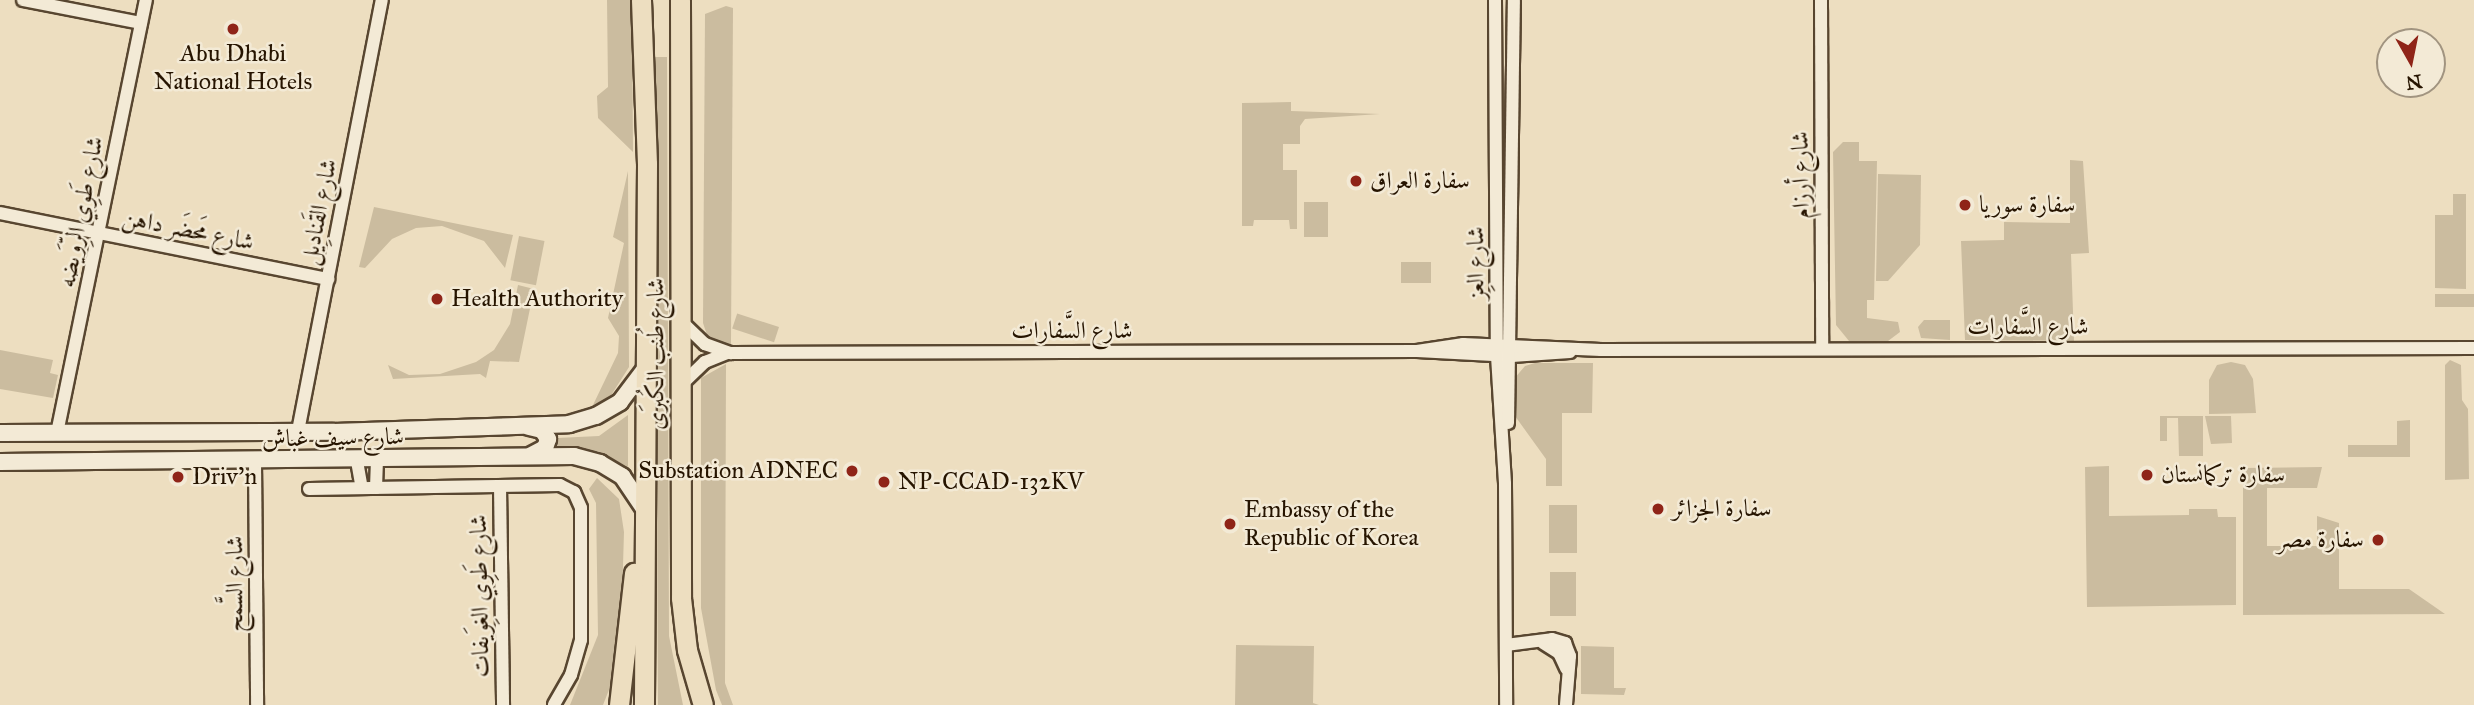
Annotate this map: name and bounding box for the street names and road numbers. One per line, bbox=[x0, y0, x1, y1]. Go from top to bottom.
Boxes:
street label: شارع أرزام bbox=[1786, 131, 1816, 219]
street label: شارع طَوِي الرِّوَيضه bbox=[52, 134, 110, 290]
street label: شارع القَنادِيل bbox=[295, 156, 343, 268]
street label: شارع مَحضَر داهن bbox=[120, 203, 256, 257]
street label: شارع العِز bbox=[1462, 226, 1490, 300]
street label: شارع طُنب الكُبرَى bbox=[642, 278, 670, 430]
street label: شارع السَّفارات bbox=[1967, 313, 2089, 341]
street label: شارع السَّفارات bbox=[1011, 317, 1133, 345]
street label: شارع سيف غباش bbox=[262, 422, 404, 454]
street label: شارع طَوِي الغِوَيفات bbox=[464, 514, 496, 678]
street label: شارع السَّمح bbox=[221, 536, 249, 632]

